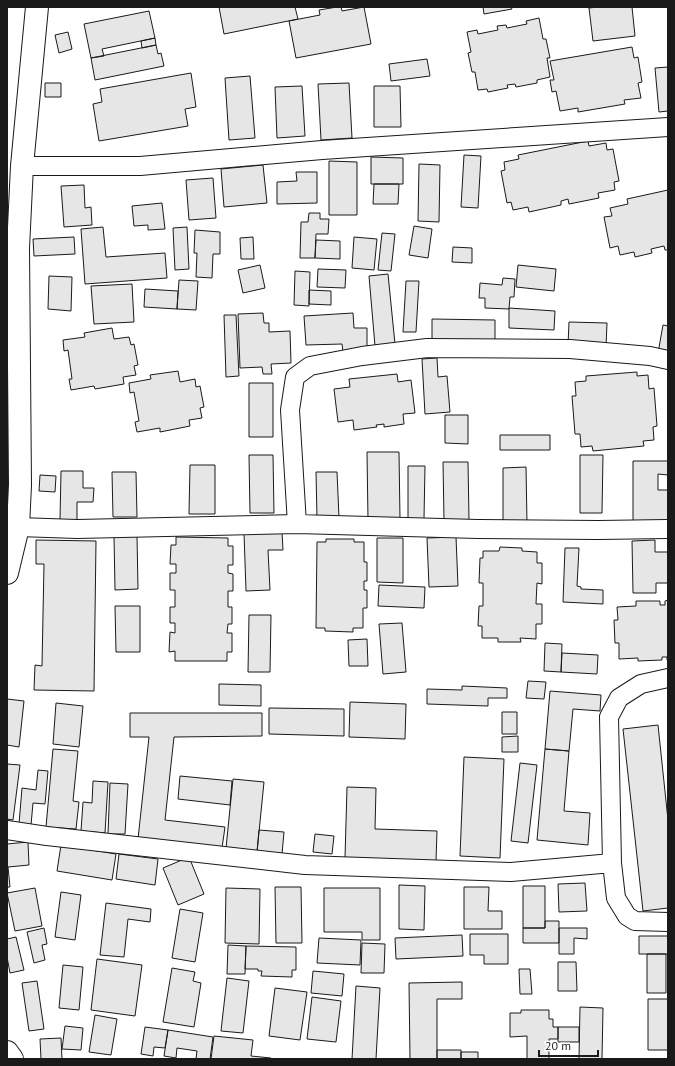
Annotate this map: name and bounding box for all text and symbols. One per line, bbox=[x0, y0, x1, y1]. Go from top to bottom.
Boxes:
scale bar bbox=[539, 1032, 598, 1058]
text: 20 m bbox=[545, 1038, 571, 1053]

